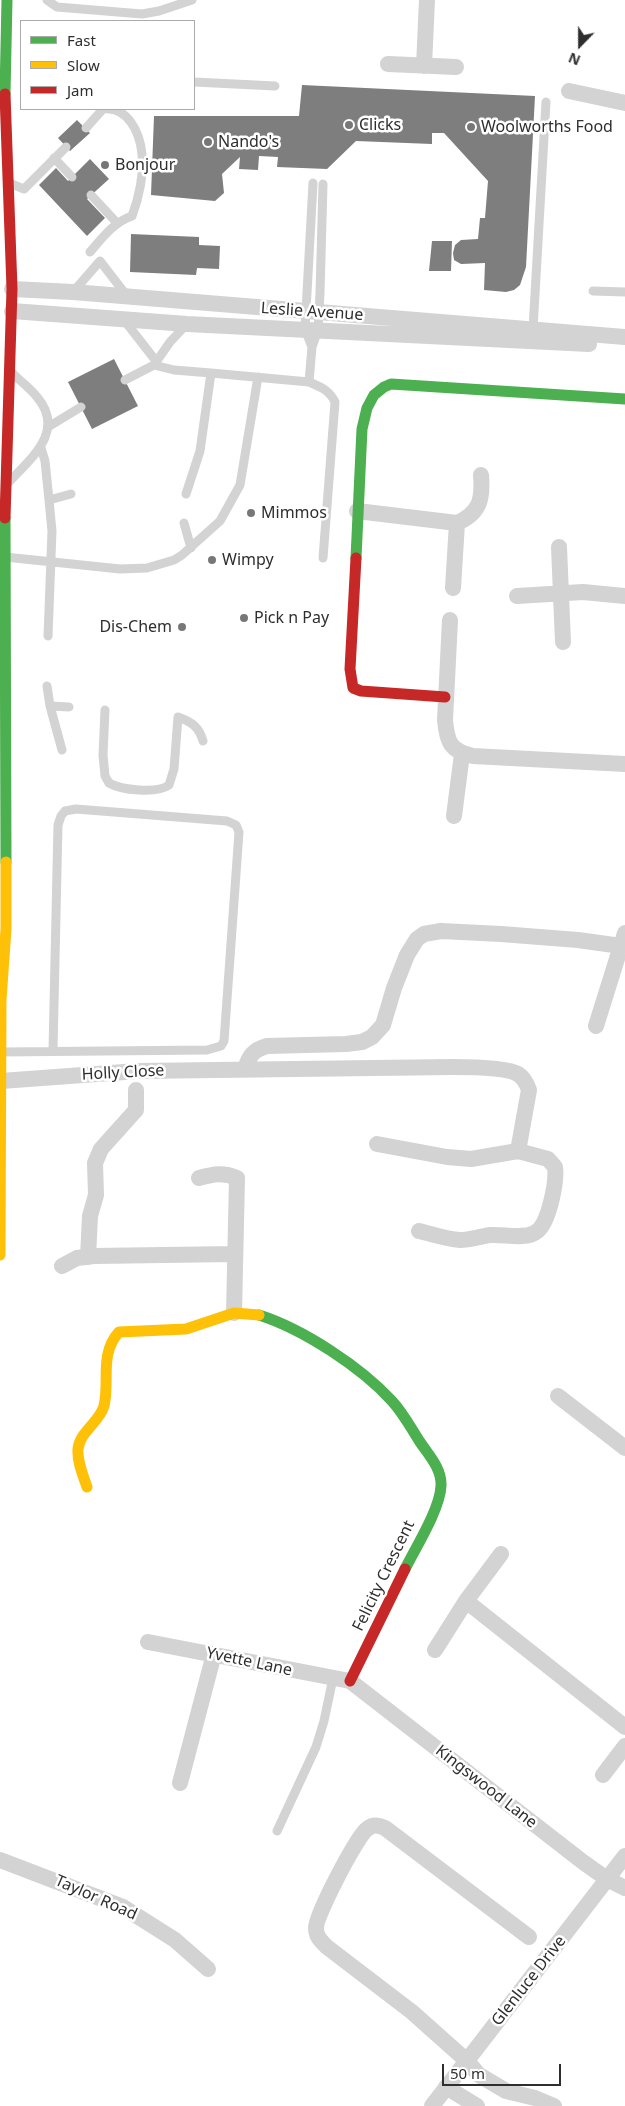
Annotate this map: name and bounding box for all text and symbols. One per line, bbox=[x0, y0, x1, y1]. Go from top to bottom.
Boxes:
legend bbox=[20, 20, 195, 110]
north arrow bbox=[555, 20, 605, 70]
text: Fast bbox=[67, 30, 96, 50]
text: N bbox=[565, 48, 583, 70]
text: Slow bbox=[67, 55, 100, 75]
text: Jam bbox=[67, 80, 94, 100]
place label: Clicks bbox=[359, 115, 401, 135]
place label: Woolworths Food bbox=[481, 117, 613, 137]
marker: Clicks bbox=[343, 119, 355, 131]
marker: Woolworths Food bbox=[465, 121, 477, 133]
place label: Nando's bbox=[218, 132, 279, 152]
marker: Nando's bbox=[202, 136, 214, 148]
place label: Bonjour bbox=[115, 155, 175, 175]
marker: Bonjour bbox=[99, 159, 111, 171]
street label: Leslie Avenue bbox=[260, 299, 364, 325]
place label: Mimmos bbox=[261, 503, 327, 523]
marker: Mimmos bbox=[245, 507, 257, 519]
place label: Wimpy bbox=[222, 550, 274, 570]
marker: Wimpy bbox=[206, 554, 218, 566]
place label: Pick n Pay bbox=[254, 608, 329, 628]
marker: Pick n Pay bbox=[238, 612, 250, 624]
place label: Dis-Chem bbox=[99, 617, 172, 637]
marker: Dis-Chem bbox=[176, 621, 188, 633]
street label: Holly Close bbox=[81, 1061, 165, 1085]
street label: Felicity Crescent bbox=[349, 1517, 419, 1635]
street label: Yvette Lane bbox=[204, 1644, 294, 1680]
street label: Kingswood Lane bbox=[431, 1741, 541, 1833]
street label: Taylor Road bbox=[52, 1871, 140, 1925]
street label: Glenluce Drive bbox=[488, 1932, 570, 2030]
scale bar bbox=[445, 2054, 564, 2086]
text: 50 m bbox=[450, 2063, 485, 2083]

